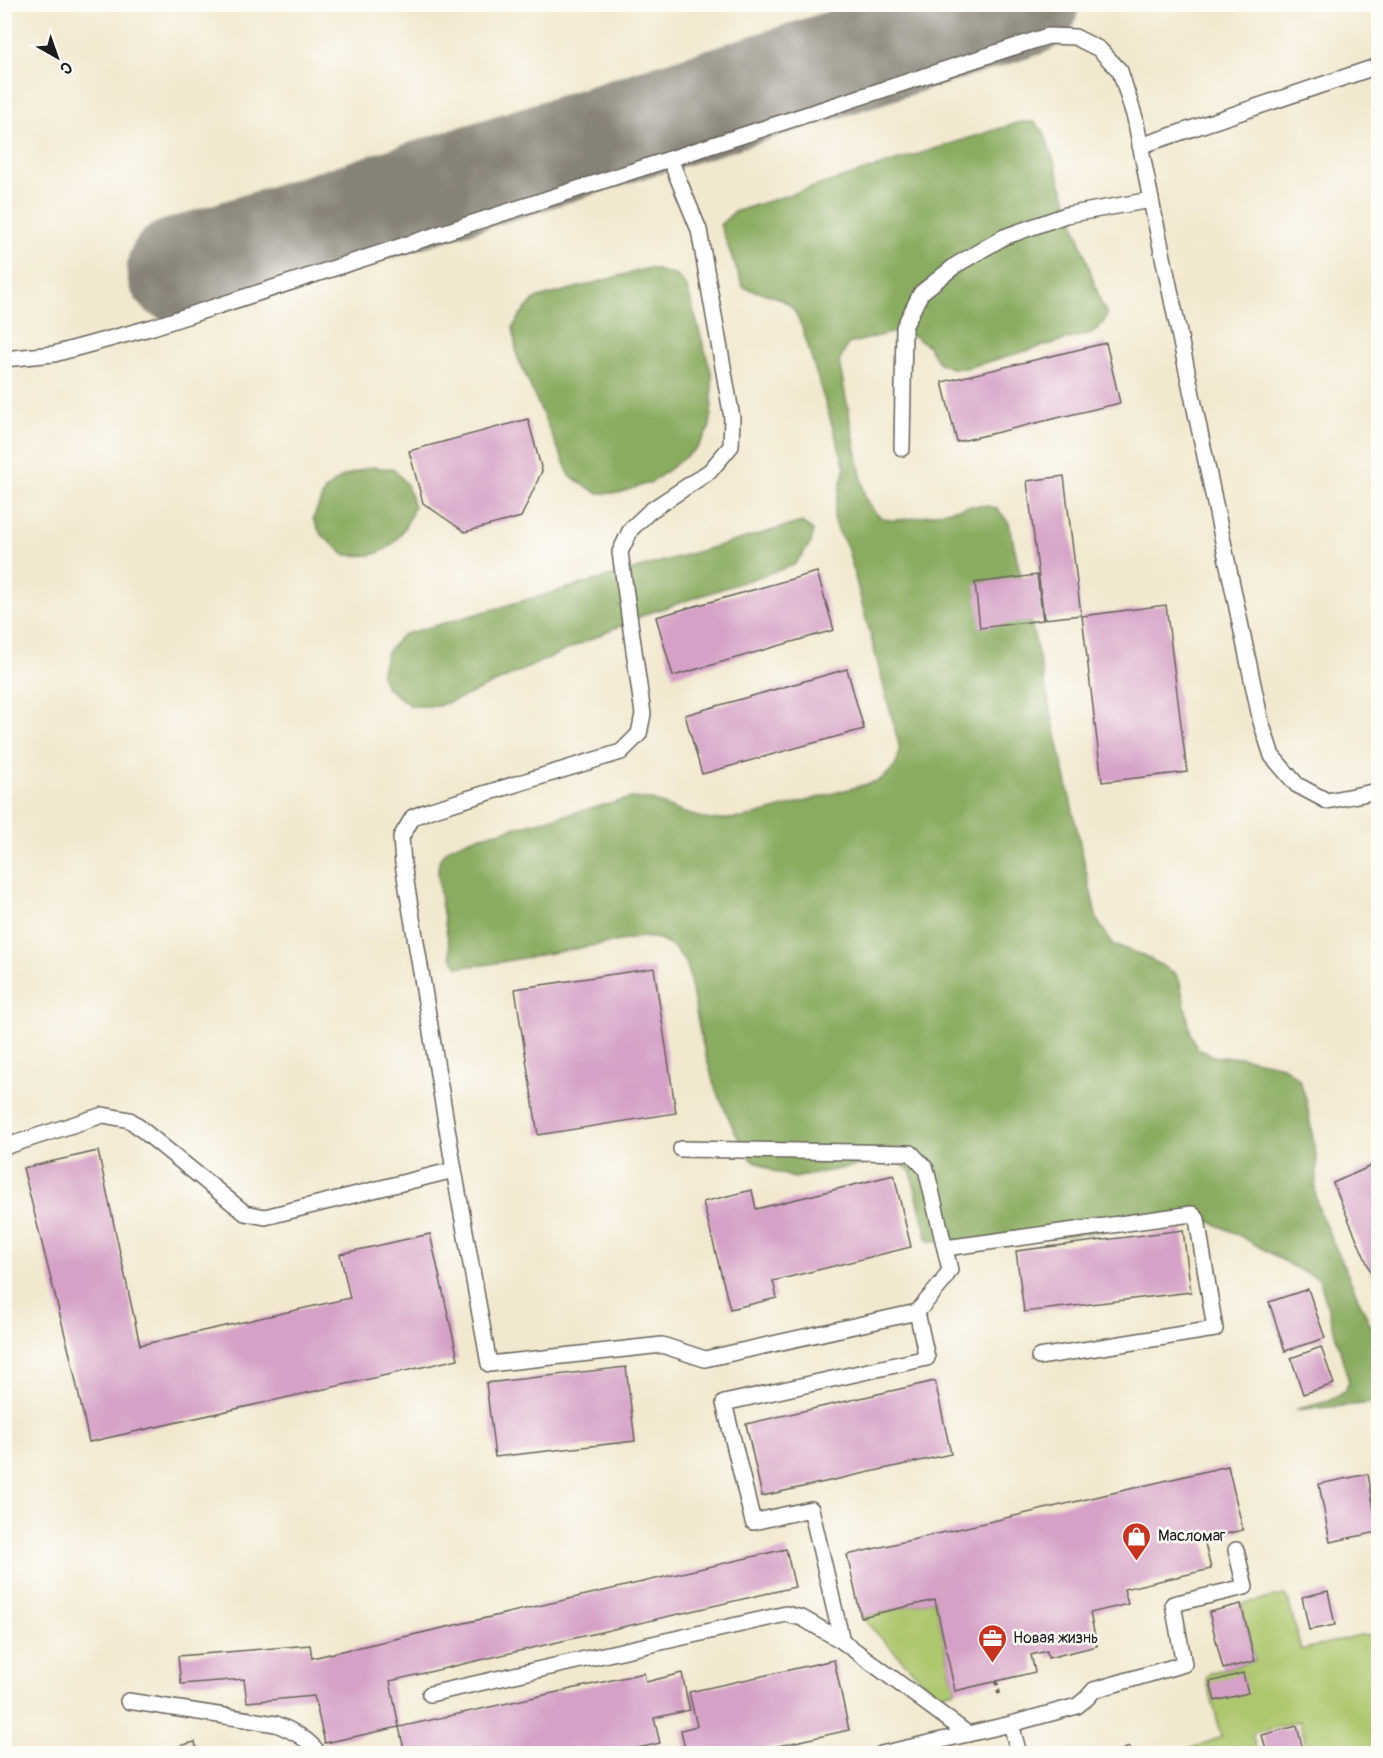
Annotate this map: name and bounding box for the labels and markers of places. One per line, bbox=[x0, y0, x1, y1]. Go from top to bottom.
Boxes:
shop icon: Масломаг bbox=[1121, 1520, 1153, 1562]
place label: Масломаг bbox=[1158, 1526, 1226, 1546]
office icon: Новая жизнь bbox=[976, 1622, 1008, 1664]
place label: Новая жизнь bbox=[1013, 1628, 1098, 1648]

